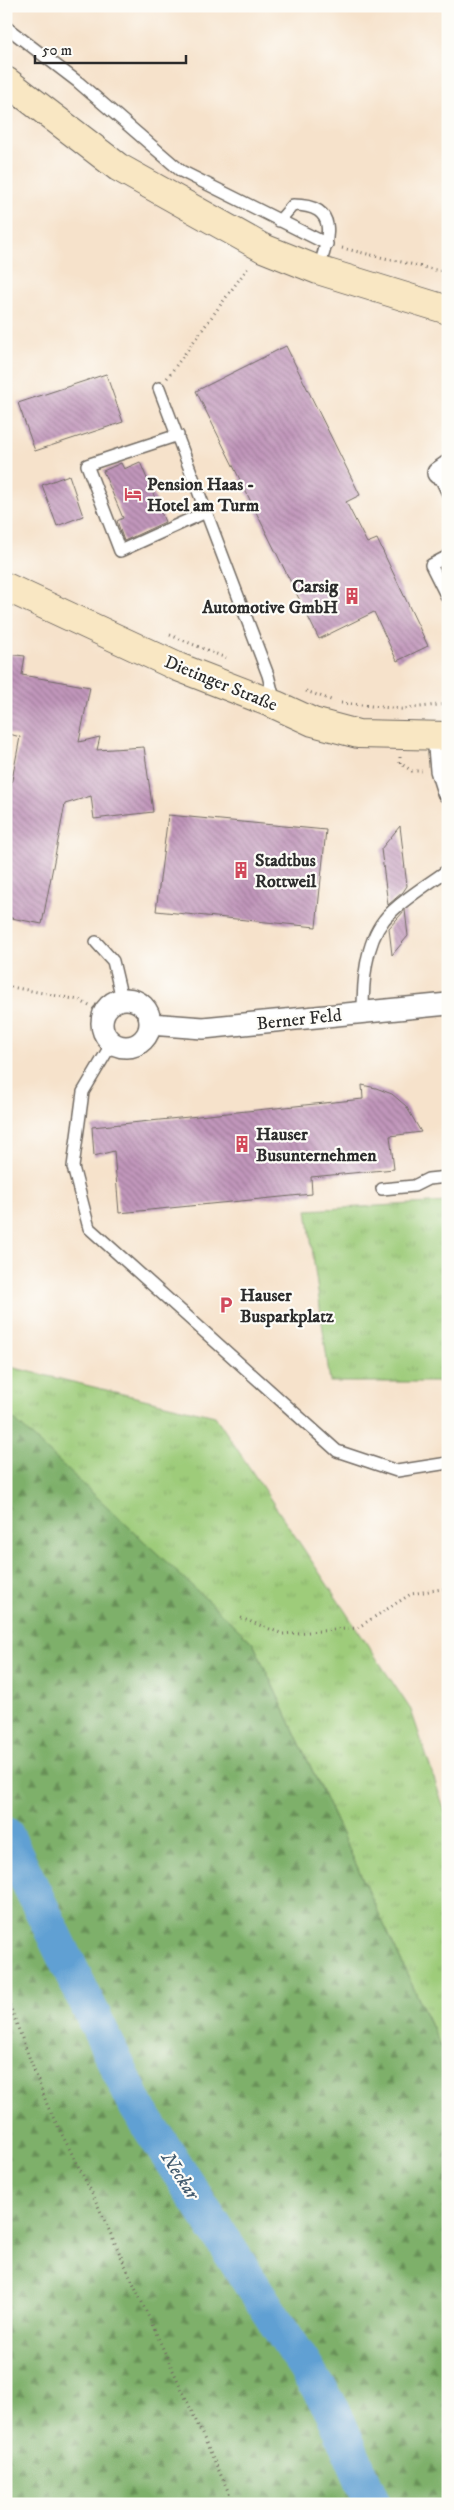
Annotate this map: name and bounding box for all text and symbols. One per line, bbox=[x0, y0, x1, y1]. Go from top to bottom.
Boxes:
scale bar bbox=[35, 32, 186, 64]
text: 50 m bbox=[42, 41, 72, 60]
place label: Pension Haas - Hotel am Turm bbox=[147, 474, 260, 517]
hotel icon: Pension Haas - Hotel am Turm bbox=[123, 484, 143, 504]
place label: Carsig Automotive GmbH bbox=[201, 576, 339, 619]
building icon: Carsig Automotive GmbH bbox=[342, 586, 362, 606]
street label: Dietinger Straße bbox=[161, 651, 280, 717]
place label: Stadtbus Rottweil bbox=[255, 850, 317, 893]
building icon: Stadtbus Rottweil bbox=[231, 860, 251, 880]
street label: Berner Feld bbox=[256, 1005, 343, 1035]
place label: Hauser Busunternehmen bbox=[256, 1124, 377, 1167]
building icon: Hauser Busunternehmen bbox=[232, 1134, 252, 1154]
place label: Hauser Busparkplatz bbox=[240, 1285, 334, 1328]
parking icon: Hauser Busparkplatz bbox=[216, 1295, 236, 1315]
water label: Neckar bbox=[155, 2147, 205, 2206]

